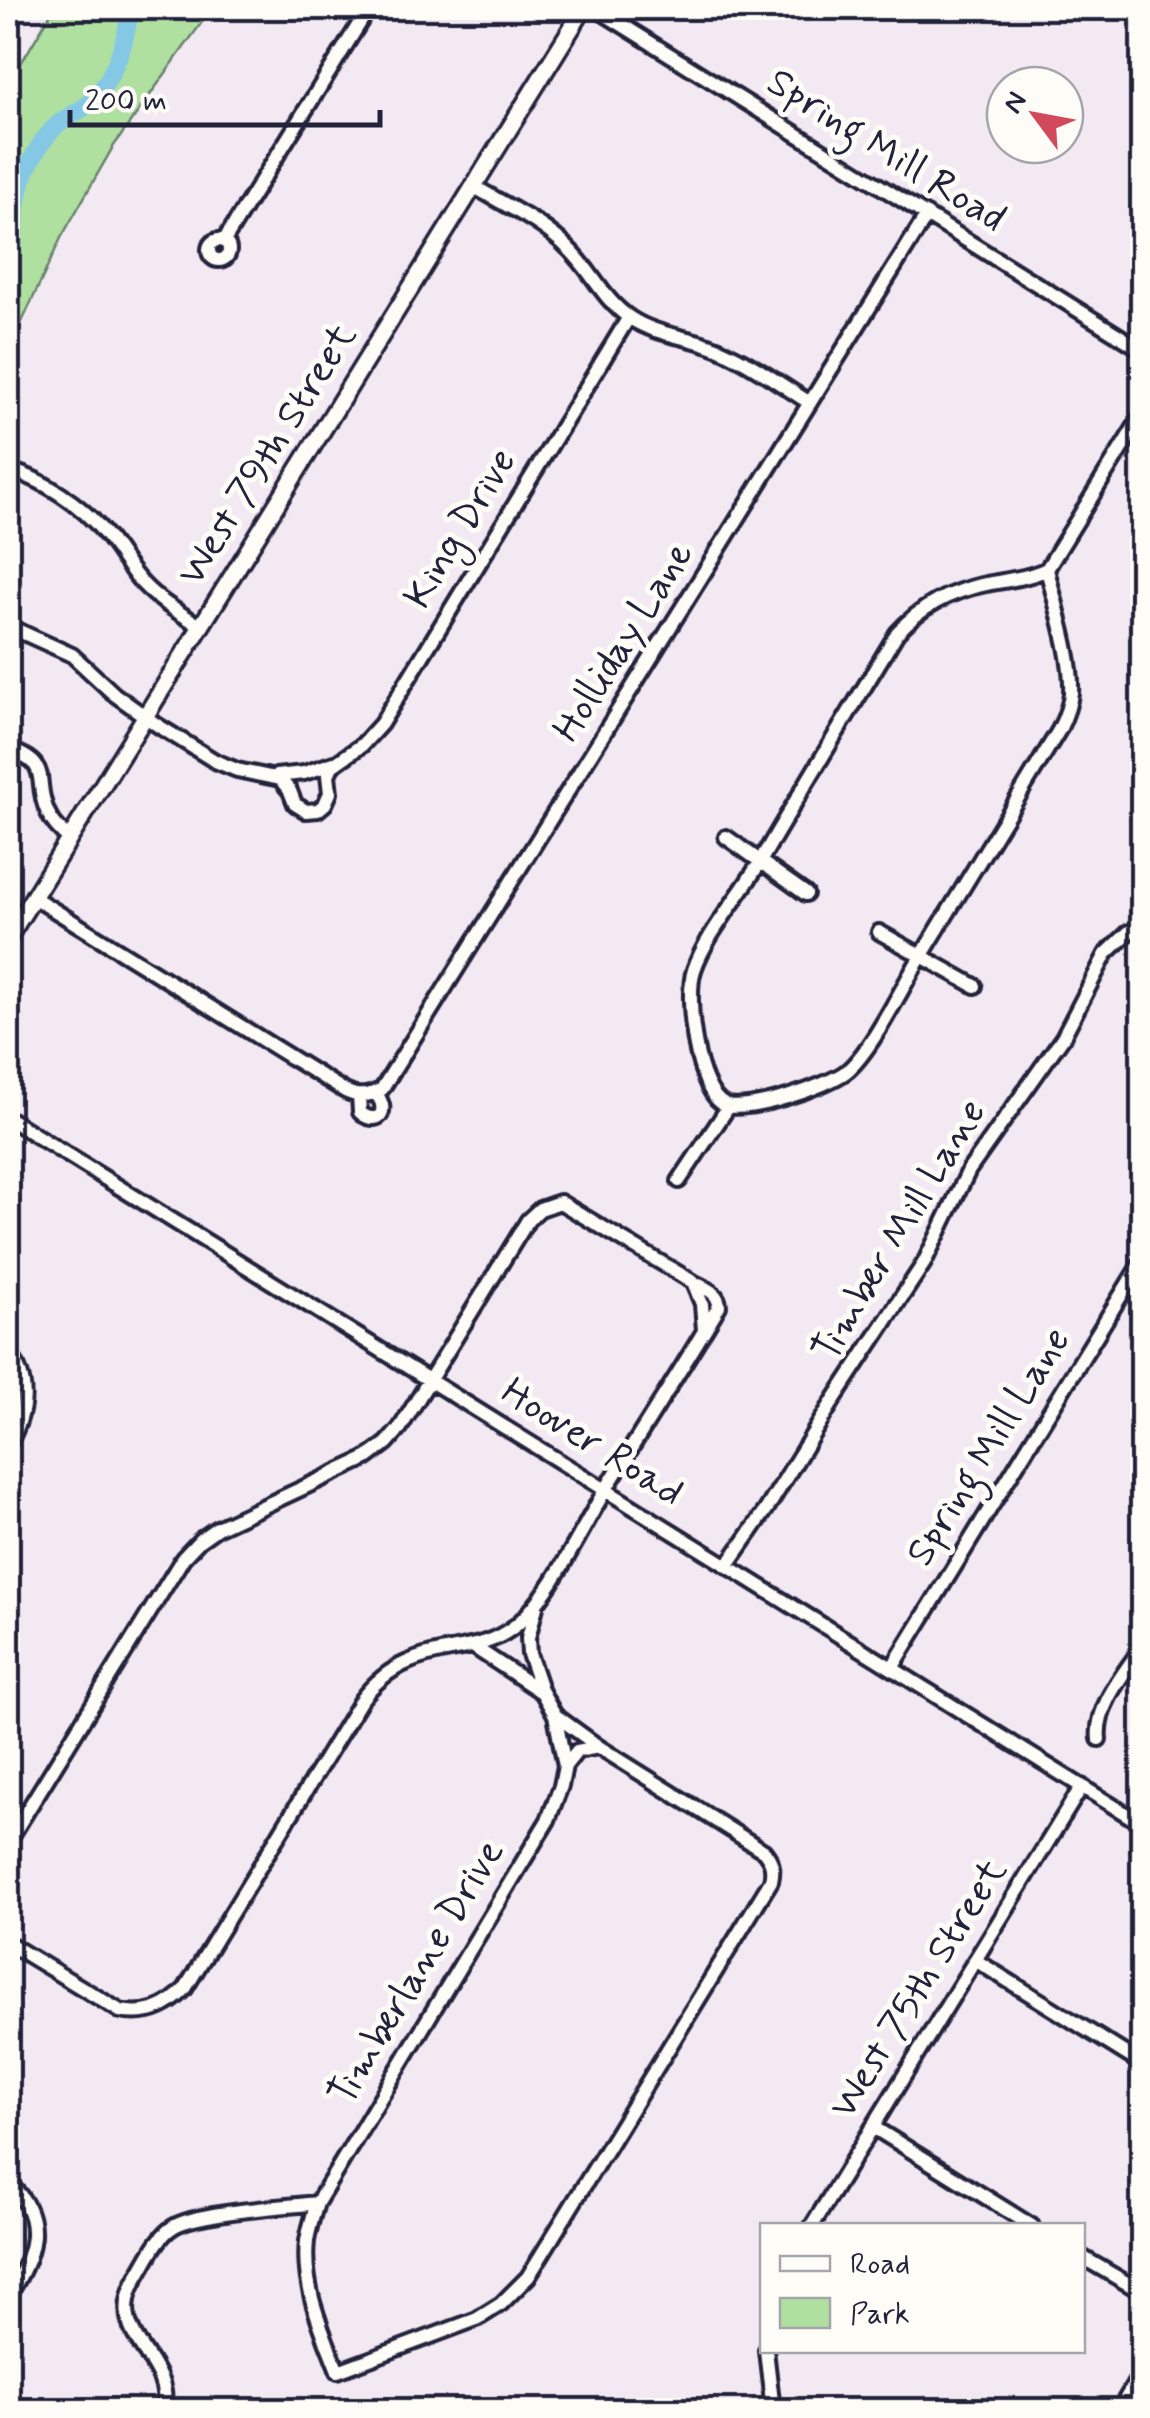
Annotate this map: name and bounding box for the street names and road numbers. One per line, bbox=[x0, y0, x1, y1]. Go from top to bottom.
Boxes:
street label: Spring Mill Road bbox=[755, 57, 1015, 249]
street label: West 79th Street bbox=[166, 314, 370, 596]
street label: King Drive bbox=[393, 439, 532, 620]
street label: Holliday Lane bbox=[542, 532, 706, 752]
street label: Timber Mill Lane bbox=[801, 1090, 999, 1372]
street label: Spring Mill Lane bbox=[895, 1318, 1087, 1578]
street label: Hoover Road bbox=[491, 1367, 693, 1519]
street label: Timberlane Drive bbox=[317, 1830, 517, 2116]
street label: West 75th Street bbox=[818, 1849, 1020, 2129]

